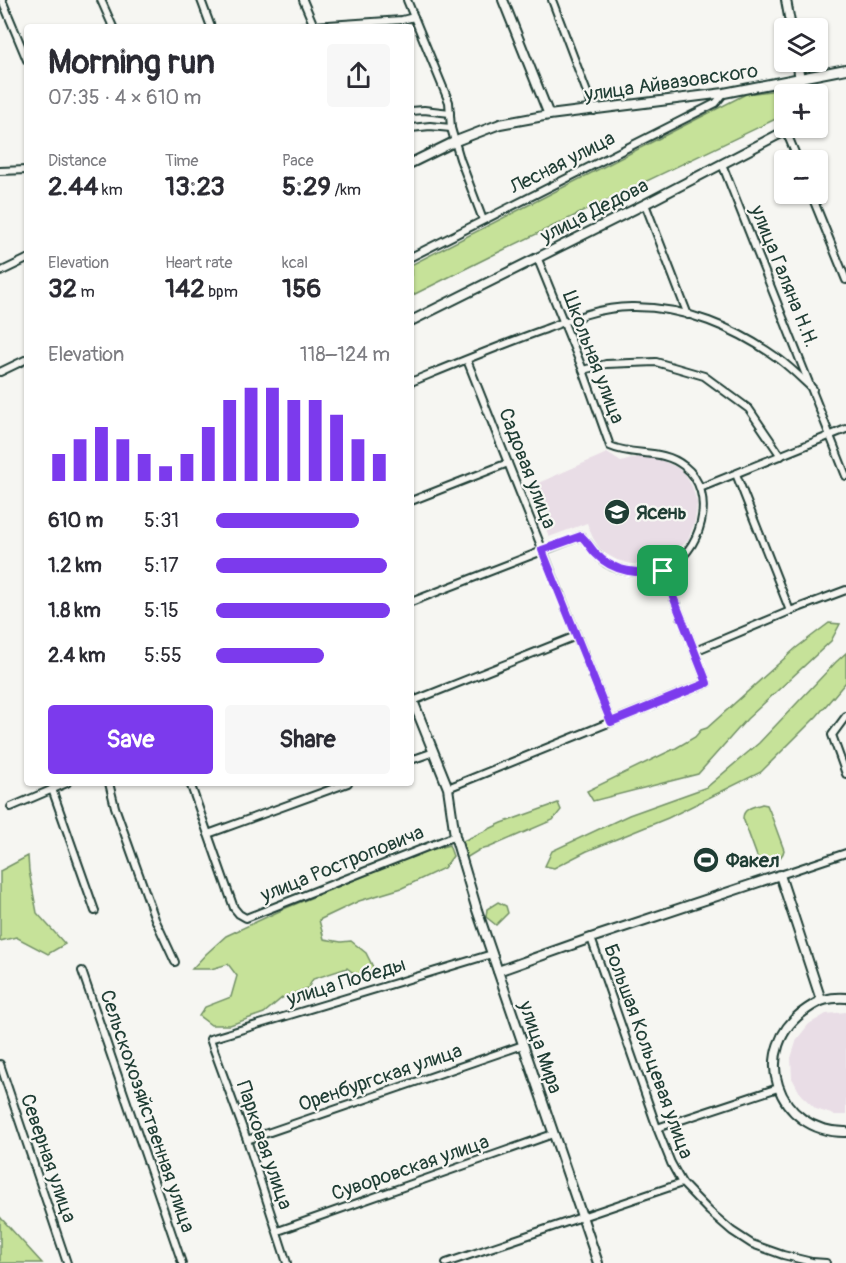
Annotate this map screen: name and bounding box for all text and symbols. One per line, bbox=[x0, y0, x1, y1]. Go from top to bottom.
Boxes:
map controls bbox=[774, 18, 828, 204]
button: layers bbox=[774, 18, 828, 72]
text: Morning run bbox=[48, 42, 215, 83]
button: share bbox=[327, 44, 390, 107]
street label: улица Айвазовского bbox=[582, 58, 760, 107]
button: + bbox=[774, 84, 828, 138]
text: 07:35 · 4 × 610 m bbox=[48, 85, 201, 110]
street label: Лесная улица bbox=[504, 125, 619, 200]
button: − bbox=[774, 150, 828, 204]
text: Distance bbox=[48, 151, 107, 171]
text: Time bbox=[165, 151, 198, 171]
text: Pace bbox=[282, 151, 314, 171]
text: 2.44 bbox=[48, 171, 98, 203]
text: 13:23 bbox=[165, 171, 225, 203]
text: 5:29 bbox=[282, 171, 331, 203]
street label: улица Дедова bbox=[535, 173, 652, 249]
text: km bbox=[98, 180, 123, 200]
text: /km bbox=[331, 180, 361, 200]
street label: улица Галяна Н.Н. bbox=[744, 201, 824, 351]
text: Elevation bbox=[48, 253, 109, 273]
text: Heart rate bbox=[165, 253, 232, 273]
text: kcal bbox=[282, 253, 308, 273]
text: 32 bbox=[48, 273, 77, 305]
text: 142 bbox=[165, 273, 205, 305]
text: 156 bbox=[282, 273, 321, 305]
text: m bbox=[77, 282, 95, 302]
text: bpm bbox=[205, 282, 238, 302]
street label: Школьная улица bbox=[557, 287, 630, 427]
text: Elevation bbox=[48, 342, 124, 367]
text: 118–124 m bbox=[300, 342, 390, 367]
street label: Садовая улица bbox=[493, 404, 562, 532]
school or university icon: Ясень bbox=[602, 497, 632, 527]
place label: Ясень bbox=[636, 500, 687, 525]
text: 610 m bbox=[48, 508, 103, 533]
text: 5:31 bbox=[144, 508, 179, 533]
pin bbox=[637, 545, 688, 596]
text: 1.2 km bbox=[48, 553, 102, 578]
text: 5:17 bbox=[144, 553, 179, 578]
icon: arrive bbox=[646, 554, 679, 587]
text: 1.8 km bbox=[48, 598, 101, 623]
text: 5:15 bbox=[144, 598, 179, 623]
text: 2.4 km bbox=[48, 643, 106, 668]
text: 5:55 bbox=[144, 643, 182, 668]
button: Save bbox=[48, 705, 213, 774]
button: Share bbox=[225, 705, 390, 774]
street label: улица Ростроповича bbox=[256, 819, 427, 908]
sports icon: Факел bbox=[691, 845, 721, 875]
place label: Факел bbox=[725, 848, 779, 873]
street label: Большая Кольцевая улица bbox=[598, 940, 699, 1162]
street label: улица Победы bbox=[283, 952, 409, 1012]
street label: Сельскохозяйственная улица bbox=[94, 987, 201, 1236]
street label: улица Мира bbox=[513, 997, 568, 1097]
street label: Оренбургская улица bbox=[295, 1038, 465, 1117]
street label: Парковая улица bbox=[231, 1078, 298, 1213]
street label: Северная улица bbox=[15, 1091, 82, 1226]
street label: Суворовская улица bbox=[328, 1129, 492, 1206]

